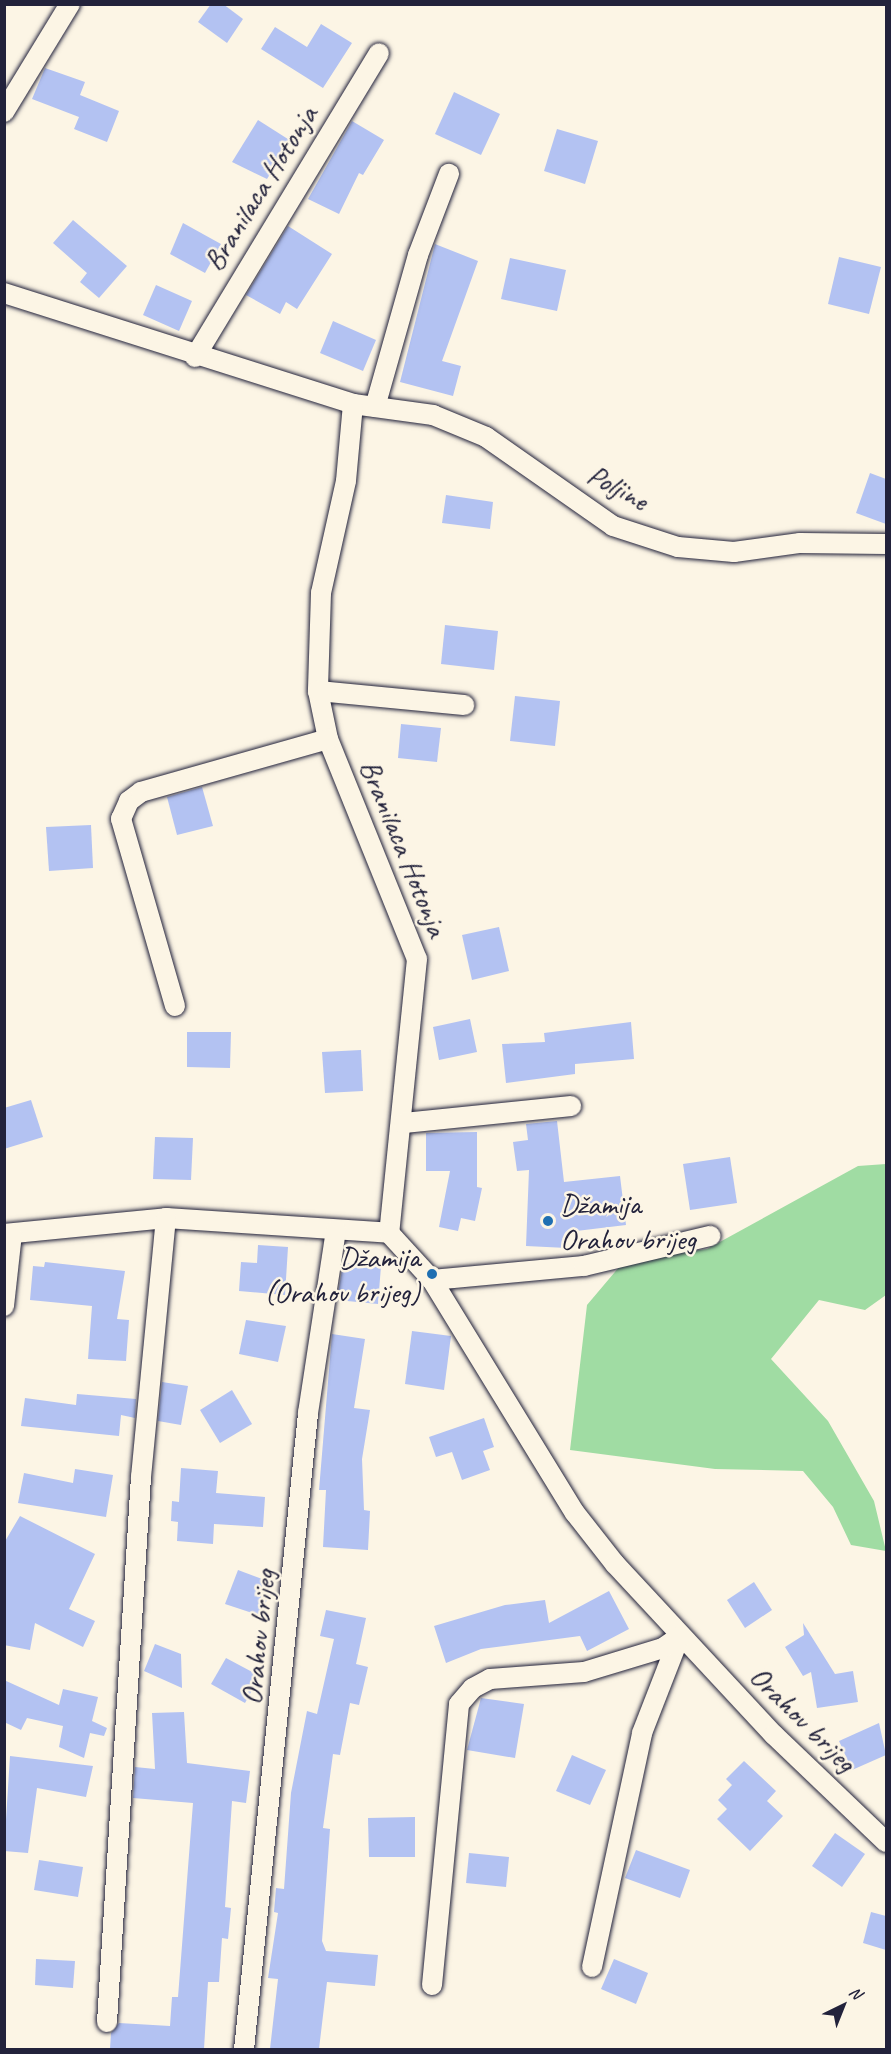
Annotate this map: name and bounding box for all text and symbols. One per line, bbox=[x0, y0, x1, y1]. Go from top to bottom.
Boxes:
street label: Branilaca Hotonja bbox=[195, 99, 325, 277]
street label: Poljine bbox=[581, 456, 655, 518]
street label: Branilaca Hotonja bbox=[352, 755, 456, 941]
place label: Džamija Orahov brijeg bbox=[560, 1186, 696, 1256]
marker: Džamija Orahov brijeg bbox=[541, 1214, 555, 1228]
place label: Džamija (Orahov brijeg) bbox=[264, 1239, 420, 1310]
marker: Džamija (Orahov brijeg) bbox=[425, 1267, 439, 1281]
street label: Orahov brijeg bbox=[233, 1567, 283, 1707]
street label: Orahov brijeg bbox=[742, 1658, 864, 1780]
north arrow bbox=[813, 1976, 873, 2036]
text: N bbox=[845, 1982, 866, 2004]

